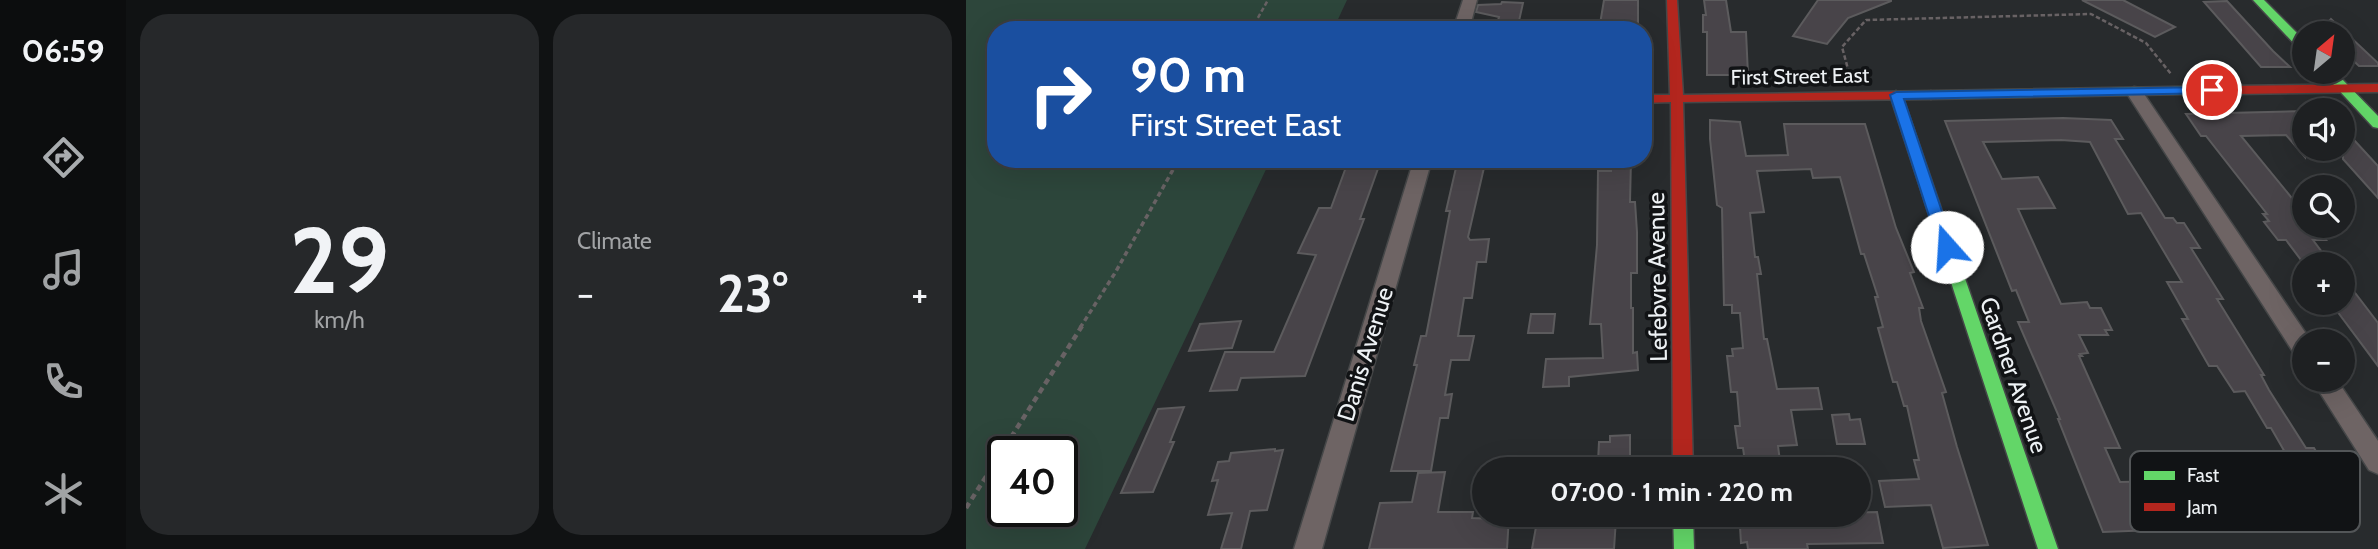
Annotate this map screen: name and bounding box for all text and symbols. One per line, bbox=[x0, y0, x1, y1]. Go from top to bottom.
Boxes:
north arrow bbox=[2292, 21, 2356, 84]
map controls bbox=[2292, 21, 2355, 392]
text: 06:59 bbox=[22, 31, 104, 70]
text: 90 m bbox=[1130, 45, 1246, 104]
icon: right bbox=[1015, 49, 1106, 140]
pin bbox=[2182, 60, 2242, 120]
street label: First Street East bbox=[1730, 62, 1870, 90]
icon: arrive bbox=[2193, 71, 2231, 109]
button: sound bbox=[2292, 98, 2355, 161]
text: First Street East bbox=[1130, 105, 1341, 144]
icon: directions bbox=[39, 133, 88, 182]
button: search bbox=[2292, 175, 2355, 238]
street label: Lefebvre Avenue bbox=[1641, 192, 1673, 362]
text: 29 bbox=[290, 205, 389, 316]
position arrow bbox=[1910, 210, 1984, 284]
text: Climate bbox=[577, 227, 652, 255]
icon: music bbox=[39, 245, 88, 294]
button: + bbox=[2292, 252, 2355, 315]
text: 23° bbox=[717, 262, 788, 325]
text: − bbox=[577, 270, 594, 317]
text: + bbox=[911, 270, 928, 317]
street label: Danis Avenue bbox=[1331, 283, 1399, 425]
street label: Gardner Avenue bbox=[1974, 293, 2054, 457]
text: km/h bbox=[314, 306, 365, 334]
button: − bbox=[2292, 329, 2355, 392]
icon: phone bbox=[39, 357, 88, 406]
speed limit sign: 40 bbox=[987, 436, 1078, 527]
legend bbox=[2130, 451, 2360, 532]
text: Fast bbox=[2187, 464, 2220, 487]
icon: climate bbox=[39, 469, 88, 518]
text: 07:00 · 1 min · 220 m bbox=[1550, 476, 1793, 508]
text: Jam bbox=[2186, 496, 2217, 519]

